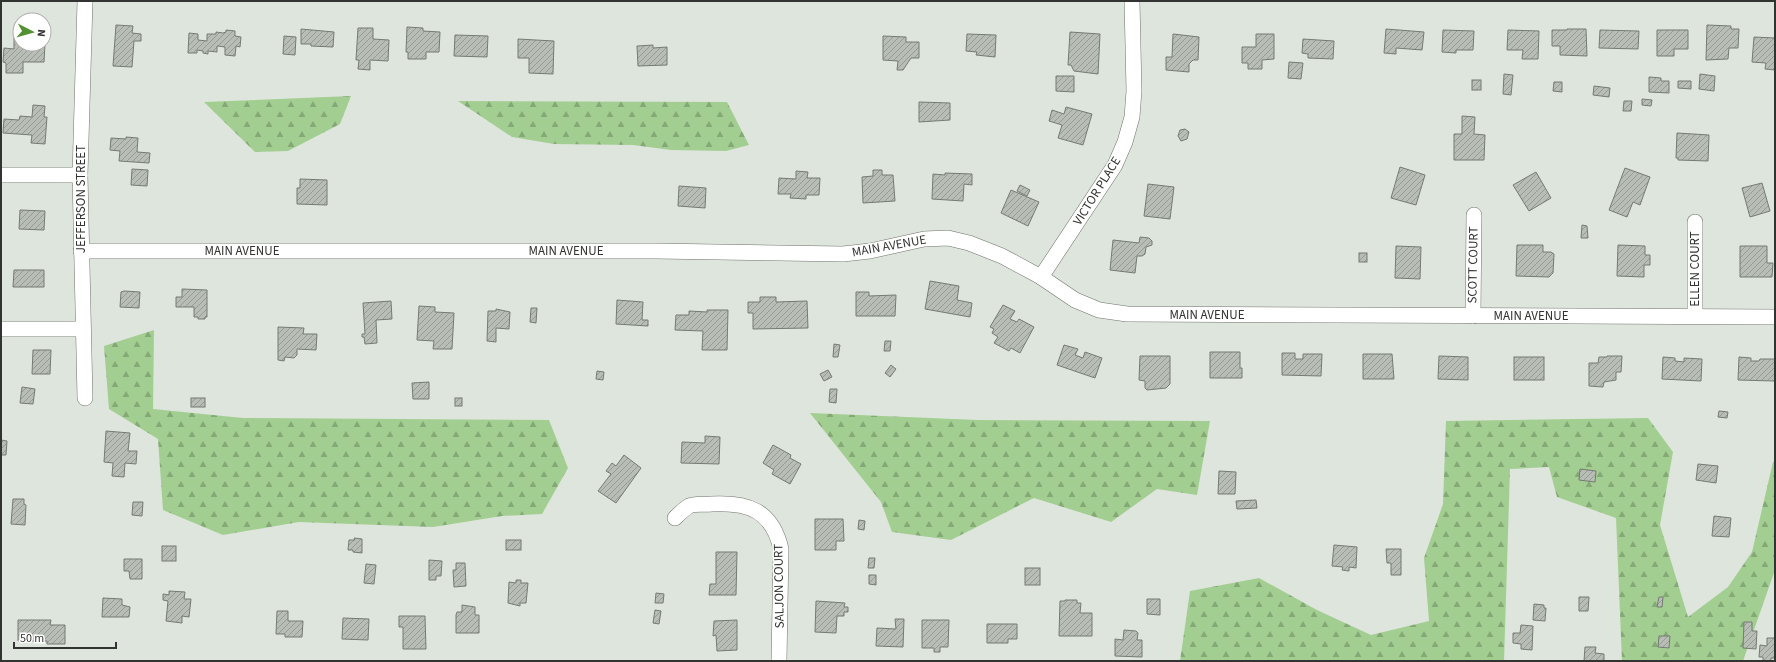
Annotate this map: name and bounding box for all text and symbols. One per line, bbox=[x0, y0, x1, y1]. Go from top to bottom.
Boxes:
north arrow bbox=[12, 12, 52, 52]
text: N bbox=[34, 29, 49, 37]
street label: JEFFERSON STREET bbox=[72, 145, 90, 253]
street label: VICTOR PLACE bbox=[1069, 153, 1125, 229]
street label: SCOTT COURT bbox=[1463, 226, 1483, 304]
street label: MAIN AVENUE bbox=[850, 231, 928, 261]
street label: ELLEN COURT bbox=[1686, 231, 1704, 307]
street label: MAIN AVENUE bbox=[204, 242, 280, 260]
street label: MAIN AVENUE bbox=[528, 242, 604, 260]
street label: MAIN AVENUE bbox=[1169, 306, 1245, 324]
street label: MAIN AVENUE bbox=[1493, 307, 1569, 325]
street label: SALJON COURT bbox=[769, 544, 789, 628]
scale bar bbox=[14, 624, 116, 650]
text: 50 m bbox=[20, 630, 44, 647]

